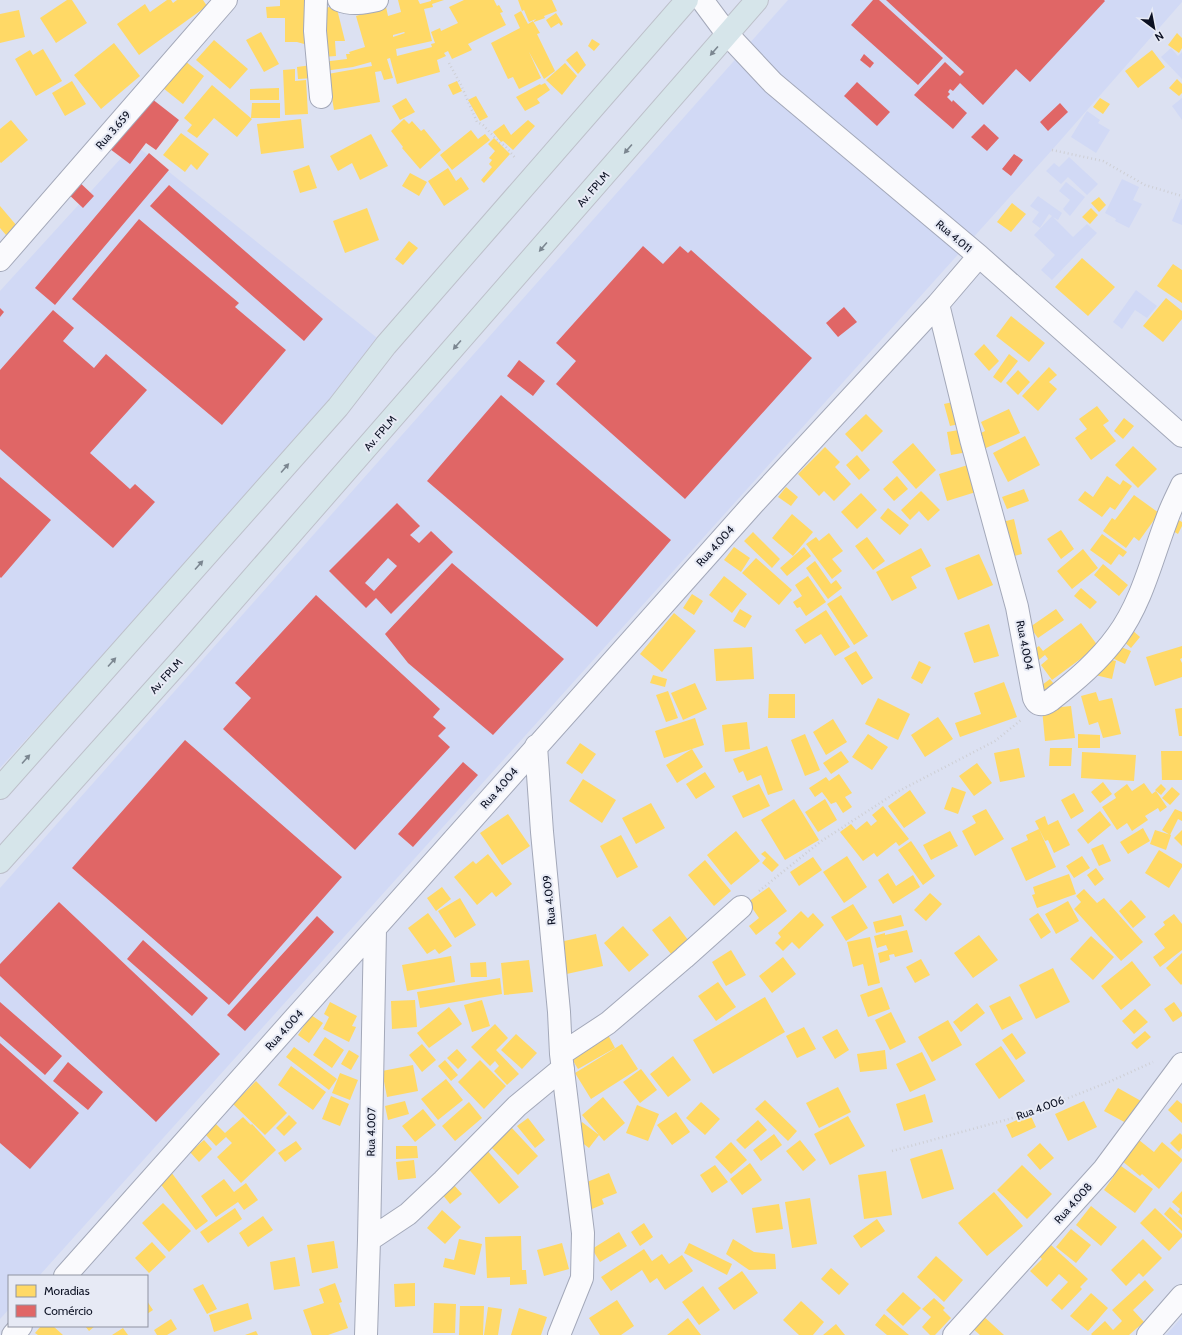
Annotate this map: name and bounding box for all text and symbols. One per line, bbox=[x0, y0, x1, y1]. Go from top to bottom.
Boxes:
north arrow bbox=[1134, 8, 1174, 48]
text: N bbox=[1152, 28, 1166, 44]
one-way arrow bbox=[709, 46, 718, 56]
street label: Rua 3.659 bbox=[92, 108, 134, 152]
one-way arrow bbox=[624, 144, 633, 154]
street label: Av. FPLM bbox=[574, 168, 612, 210]
street label: Rua 4.011 bbox=[933, 217, 975, 255]
one-way arrow bbox=[538, 241, 547, 252]
one-way arrow bbox=[453, 339, 462, 350]
street label: Av. FPLM bbox=[361, 412, 399, 454]
one-way arrow bbox=[280, 462, 289, 473]
street label: Rua 4.004 bbox=[693, 522, 737, 569]
one-way arrow bbox=[194, 560, 203, 570]
street label: Rua 4.004 bbox=[1013, 619, 1037, 672]
street label: Av. FPLM bbox=[146, 655, 186, 697]
one-way arrow bbox=[108, 657, 117, 667]
one-way arrow bbox=[21, 754, 31, 764]
street label: Rua 4.004 bbox=[477, 764, 521, 811]
street label: Rua 4.009 bbox=[539, 874, 559, 926]
street label: Rua 4.004 bbox=[262, 1006, 306, 1053]
street label: Rua 4.006 bbox=[1014, 1093, 1066, 1123]
street label: Rua 4.007 bbox=[364, 1107, 378, 1157]
street label: Rua 4.008 bbox=[1051, 1180, 1095, 1226]
legend bbox=[8, 1275, 148, 1327]
text: Moradias bbox=[44, 1283, 90, 1298]
text: Comércio bbox=[44, 1303, 93, 1318]

